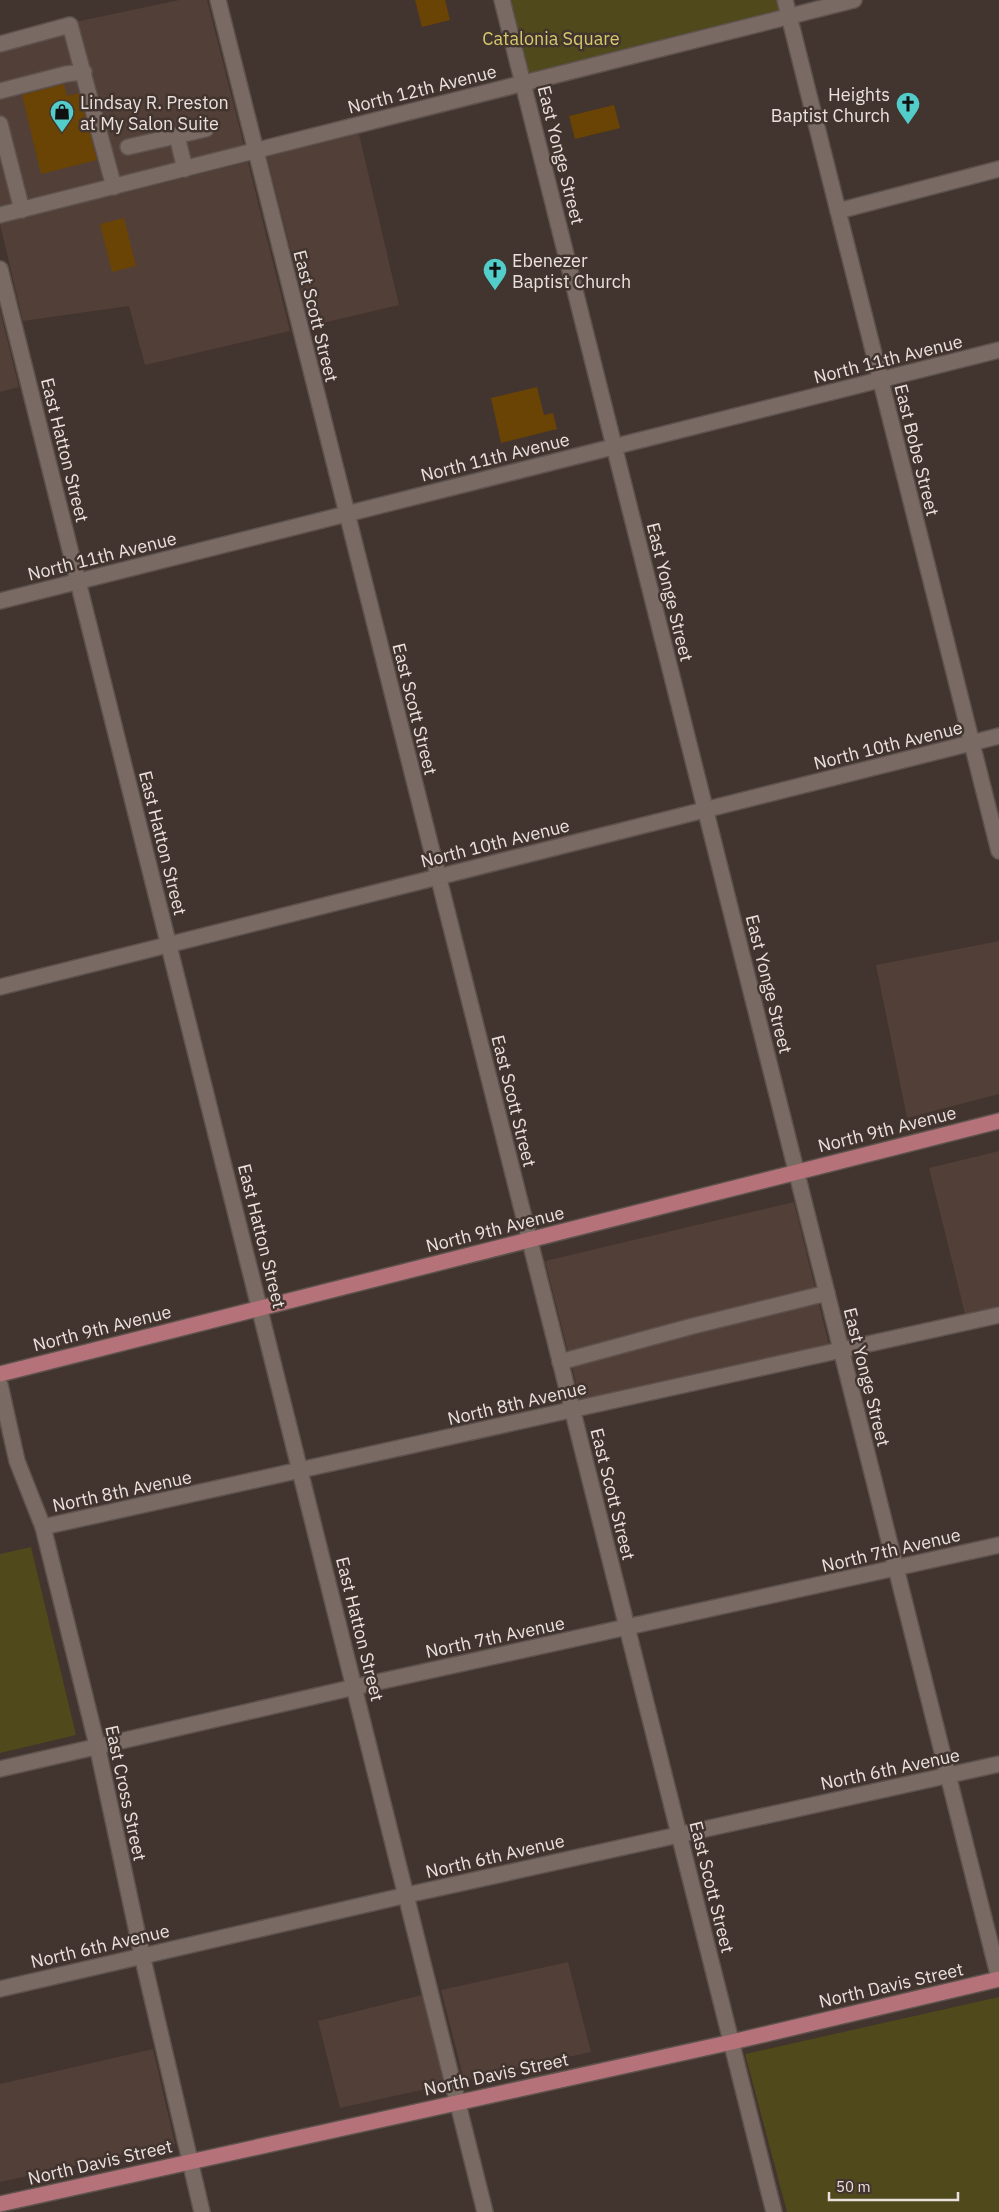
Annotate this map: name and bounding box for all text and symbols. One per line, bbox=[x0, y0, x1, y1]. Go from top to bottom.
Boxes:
park label: Catalonia Square bbox=[482, 27, 620, 50]
street label: North 12th Avenue bbox=[345, 59, 499, 119]
street label: East Yonge Street bbox=[533, 83, 589, 227]
place label: Heights Baptist Church bbox=[771, 83, 890, 127]
place label: Lindsay R. Preston at My Salon Suite bbox=[80, 91, 229, 135]
church icon: Heights Baptist Church bbox=[895, 91, 921, 125]
shop icon: Lindsay R. Preston at My Salon Suite bbox=[49, 99, 75, 133]
street label: East Scott Street bbox=[289, 248, 343, 384]
place label: Ebenezer Baptist Church bbox=[512, 249, 631, 293]
church icon: Ebenezer Baptist Church bbox=[482, 257, 508, 291]
street label: North 11th Avenue bbox=[811, 329, 965, 389]
street label: East Hatton Street bbox=[36, 375, 94, 525]
street label: East Bobe Street bbox=[890, 382, 944, 518]
street label: North 11th Avenue bbox=[418, 427, 572, 487]
street label: East Yonge Street bbox=[642, 520, 698, 664]
street label: North 11th Avenue bbox=[25, 526, 179, 586]
street label: East Scott Street bbox=[388, 641, 442, 777]
street label: North 10th Avenue bbox=[811, 715, 965, 775]
street label: East Hatton Street bbox=[134, 768, 192, 918]
street label: North 10th Avenue bbox=[418, 813, 572, 873]
street label: East Yonge Street bbox=[741, 912, 797, 1056]
street label: East Scott Street bbox=[487, 1033, 541, 1169]
street label: North 9th Avenue bbox=[815, 1101, 959, 1157]
street label: East Hatton Street bbox=[233, 1161, 291, 1311]
street label: North 9th Avenue bbox=[423, 1201, 567, 1257]
street label: North 9th Avenue bbox=[30, 1300, 174, 1356]
street label: East Yonge Street bbox=[839, 1305, 895, 1449]
street label: North 8th Avenue bbox=[445, 1376, 589, 1430]
street label: East Scott Street bbox=[586, 1426, 640, 1562]
street label: North 8th Avenue bbox=[50, 1465, 194, 1517]
street label: North 7th Avenue bbox=[819, 1523, 963, 1577]
street label: East Hatton Street bbox=[331, 1554, 389, 1704]
street label: North 7th Avenue bbox=[423, 1611, 567, 1663]
street label: East Cross Street bbox=[100, 1723, 152, 1863]
street label: North 6th Avenue bbox=[818, 1743, 962, 1795]
street label: East Scott Street bbox=[685, 1819, 739, 1955]
street label: North 6th Avenue bbox=[423, 1829, 567, 1883]
street label: North 6th Avenue bbox=[28, 1919, 172, 1973]
street label: North Davis Street bbox=[817, 1957, 965, 2013]
street label: North Davis Street bbox=[421, 2047, 571, 2101]
street label: North Davis Street bbox=[26, 2134, 174, 2190]
scale bar bbox=[829, 2170, 958, 2202]
text: 50 m bbox=[836, 2177, 871, 2196]

